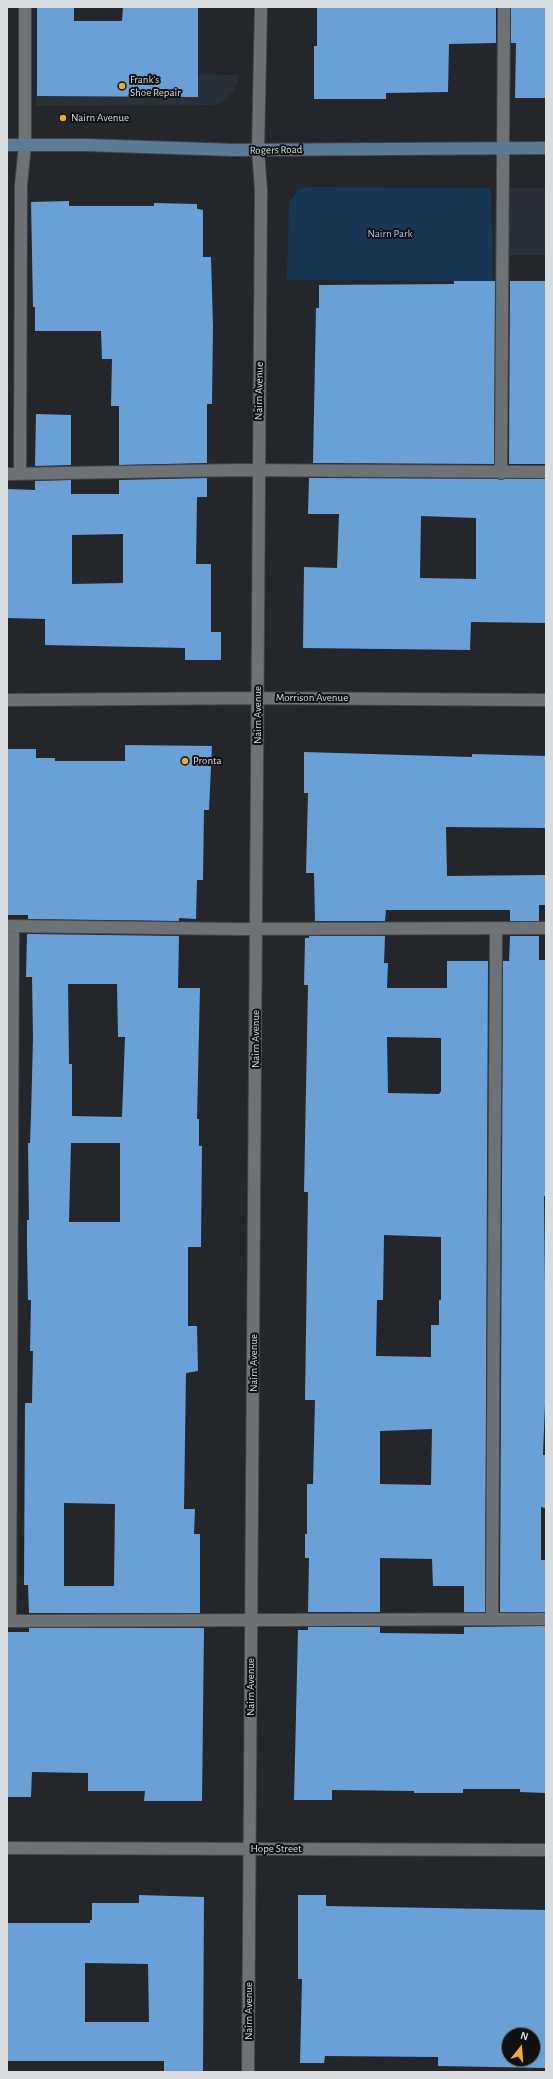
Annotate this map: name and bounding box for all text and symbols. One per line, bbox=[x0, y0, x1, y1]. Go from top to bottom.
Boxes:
place label: Frank's Shoe Repair bbox=[130, 73, 181, 99]
marker: Frank's Shoe Repair bbox=[117, 81, 127, 91]
place label: Nairn Avenue bbox=[71, 111, 129, 125]
marker: Nairn Avenue bbox=[58, 113, 68, 123]
street label: Rogers Road bbox=[249, 143, 303, 157]
park label: Nairn Park bbox=[367, 227, 413, 241]
street label: Nairn Avenue bbox=[252, 362, 266, 420]
street label: Nairn Avenue bbox=[251, 686, 265, 744]
street label: Morrison Avenue bbox=[276, 691, 348, 705]
place label: Pronta bbox=[193, 754, 222, 768]
marker: Pronta bbox=[180, 756, 190, 766]
street label: Nairn Avenue bbox=[249, 1010, 263, 1068]
street label: Nairn Avenue bbox=[247, 1334, 261, 1392]
street label: Nairn Avenue bbox=[244, 1658, 258, 1716]
street label: Hope Street bbox=[250, 1842, 302, 1856]
street label: Nairn Avenue bbox=[242, 1982, 256, 2040]
north arrow bbox=[501, 2027, 541, 2067]
text: N bbox=[519, 2030, 530, 2042]

